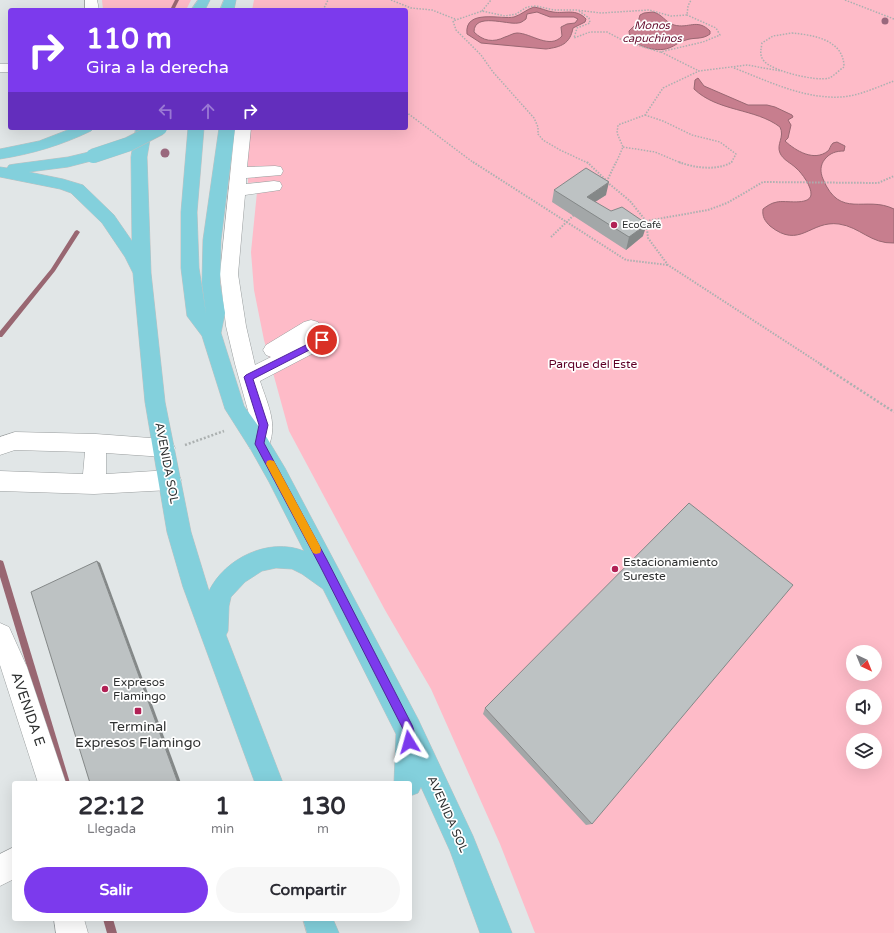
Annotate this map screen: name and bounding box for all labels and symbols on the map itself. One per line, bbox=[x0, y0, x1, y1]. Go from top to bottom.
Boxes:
water label: Monos capuchinos bbox=[622, 19, 683, 45]
place label: EcoCafé bbox=[622, 219, 662, 231]
marker: EcoCafé bbox=[609, 220, 619, 230]
pin bbox=[305, 323, 339, 357]
park label: Parque del Este bbox=[549, 357, 638, 371]
street label: AVENIDA SOL bbox=[152, 421, 182, 505]
place label: Estacionamiento Sureste bbox=[623, 555, 718, 583]
marker: Estacionamiento Sureste bbox=[610, 564, 620, 574]
north arrow bbox=[846, 645, 882, 681]
street label: AVENIDA E bbox=[7, 670, 49, 748]
place label: Expresos Flamingo bbox=[113, 675, 166, 703]
marker: Expresos Flamingo bbox=[100, 684, 110, 694]
marker: Terminal Expresos Flamingo bbox=[133, 706, 143, 716]
place label: Terminal Expresos Flamingo bbox=[75, 718, 201, 751]
position arrow bbox=[388, 721, 430, 763]
street label: AVENIDA SOL bbox=[425, 774, 471, 855]

